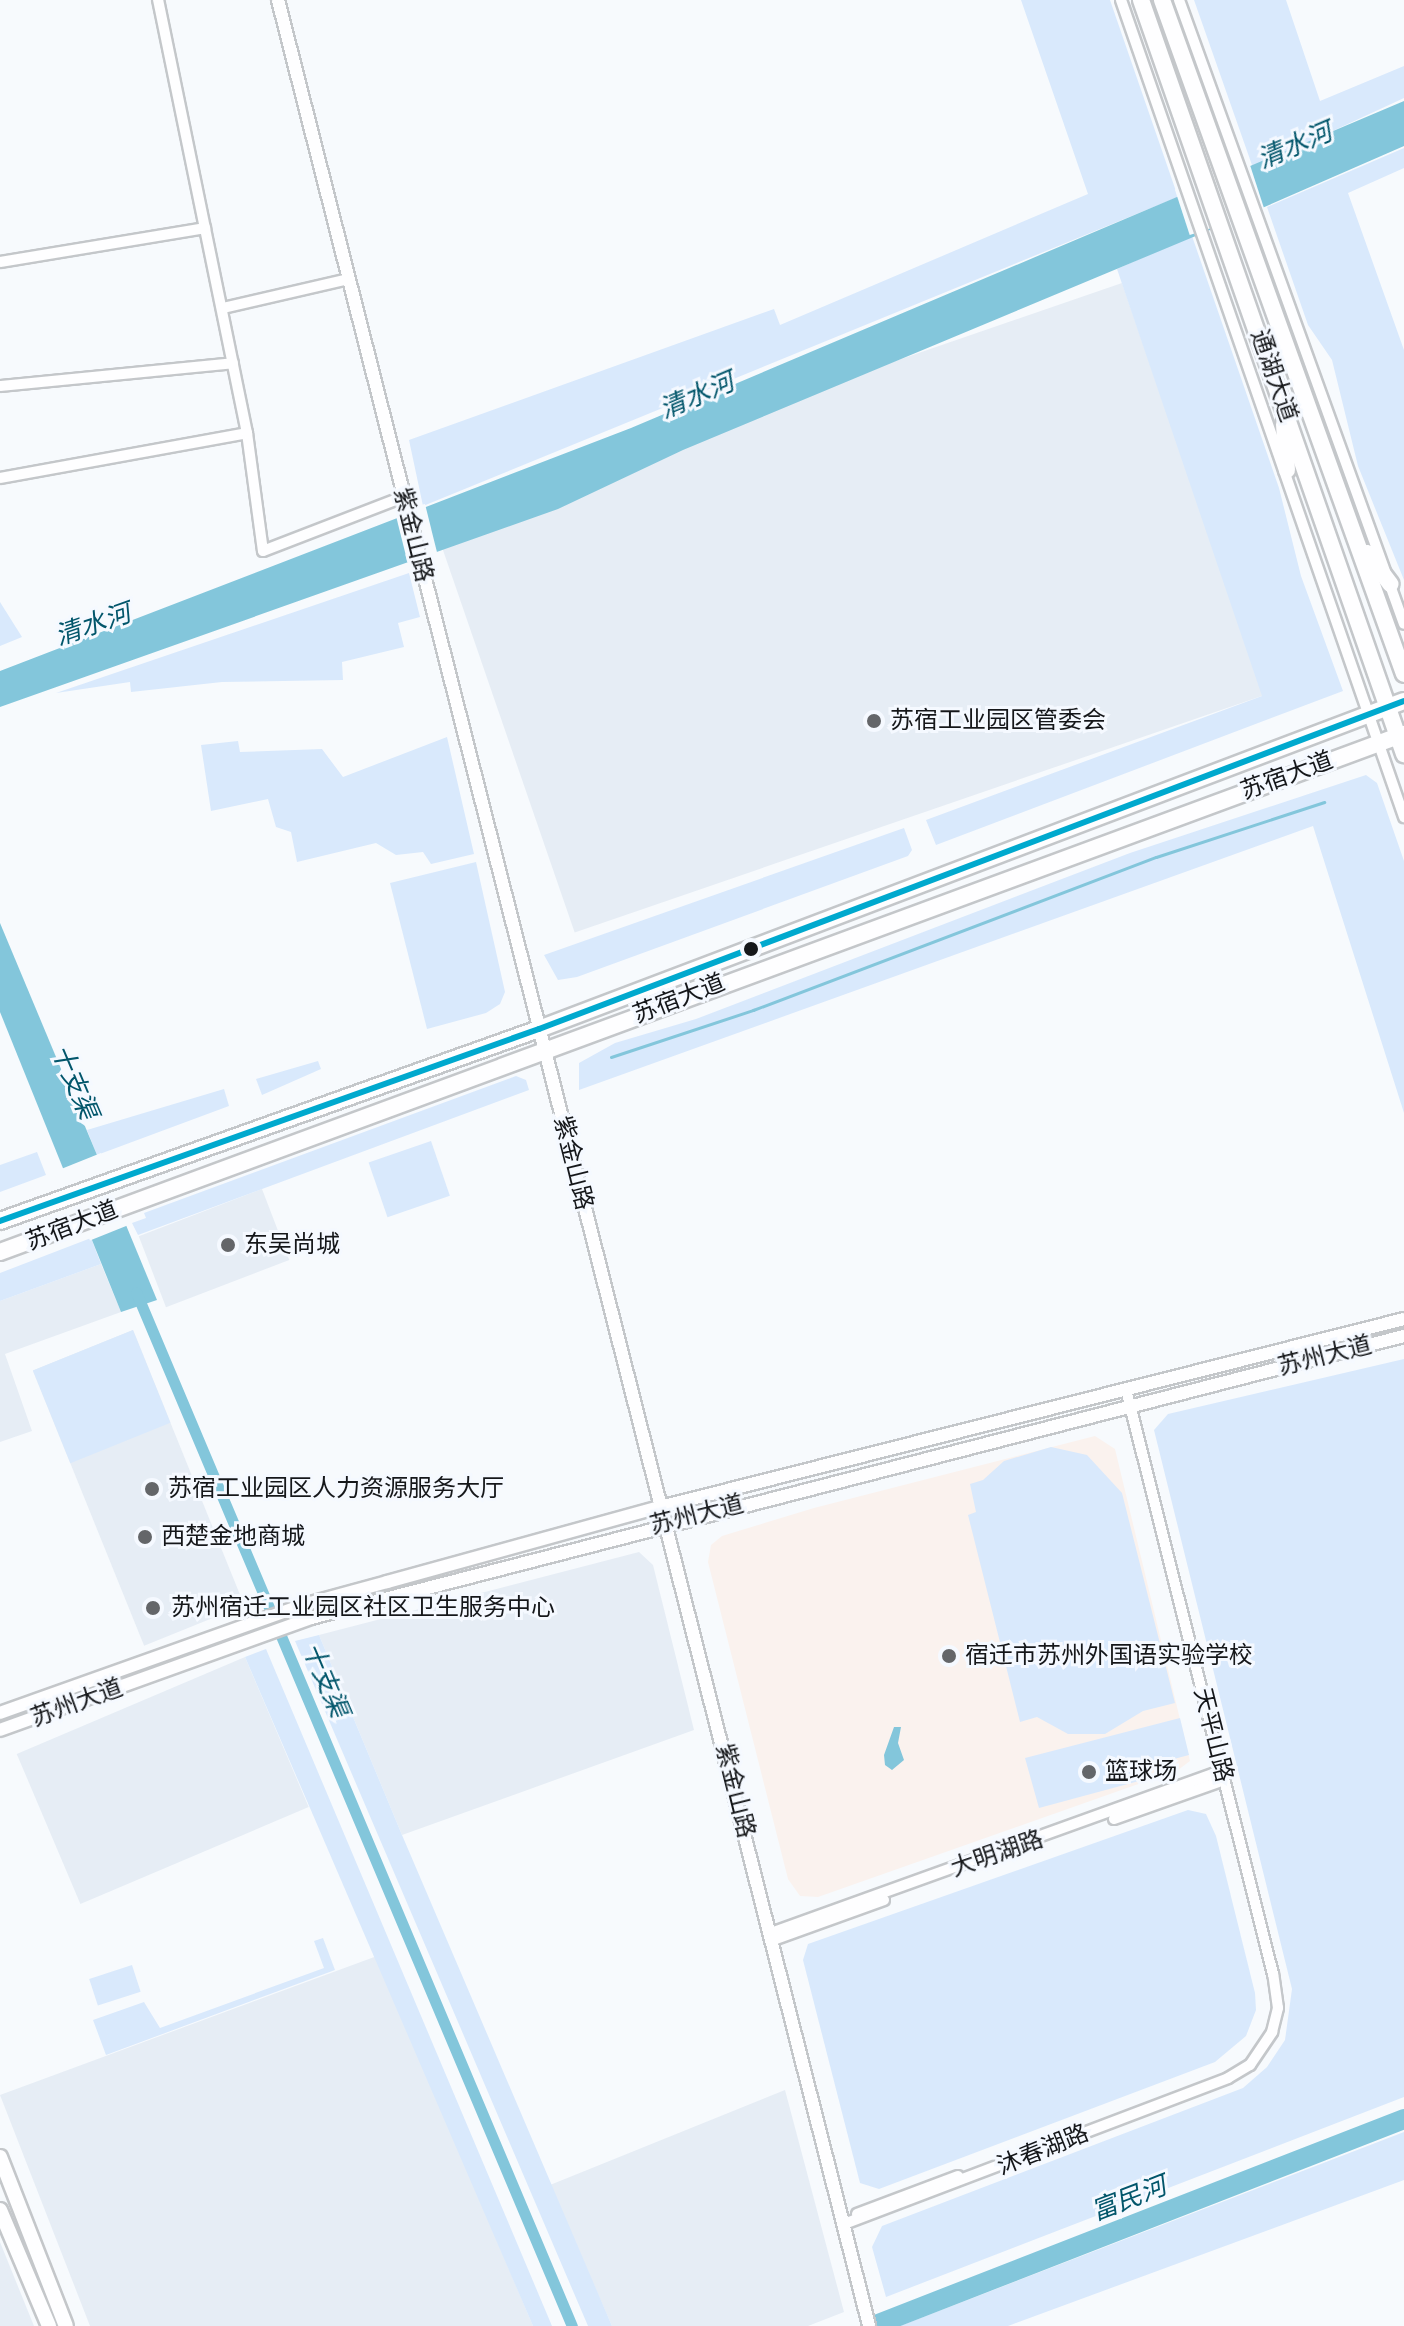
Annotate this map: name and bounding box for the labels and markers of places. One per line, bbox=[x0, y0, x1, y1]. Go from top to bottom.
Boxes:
place label: 苏宿工业园区管委会 bbox=[890, 707, 1106, 735]
marker: 苏宿工业园区管委会 bbox=[865, 712, 883, 730]
unlabelled marker bbox=[743, 941, 759, 957]
place label: 东吴尚城 bbox=[244, 1231, 340, 1259]
marker: 东吴尚城 bbox=[219, 1236, 237, 1254]
place label: 苏宿工业园区人力资源服务大厅 bbox=[168, 1475, 504, 1503]
marker: 苏宿工业园区人力资源服务大厅 bbox=[143, 1480, 161, 1498]
place label: 西楚金地商城 bbox=[161, 1523, 305, 1551]
marker: 西楚金地商城 bbox=[136, 1528, 154, 1546]
place label: 苏州宿迁工业园区社区卫生服务中心 bbox=[171, 1594, 555, 1622]
marker: 苏州宿迁工业园区社区卫生服务中心 bbox=[142, 1597, 164, 1619]
place label: 宿迁市苏州外国语实验学校 bbox=[965, 1642, 1253, 1670]
marker: 宿迁市苏州外国语实验学校 bbox=[940, 1647, 958, 1665]
place label: 篮球场 bbox=[1105, 1758, 1177, 1786]
marker: 篮球场 bbox=[1080, 1763, 1098, 1781]

